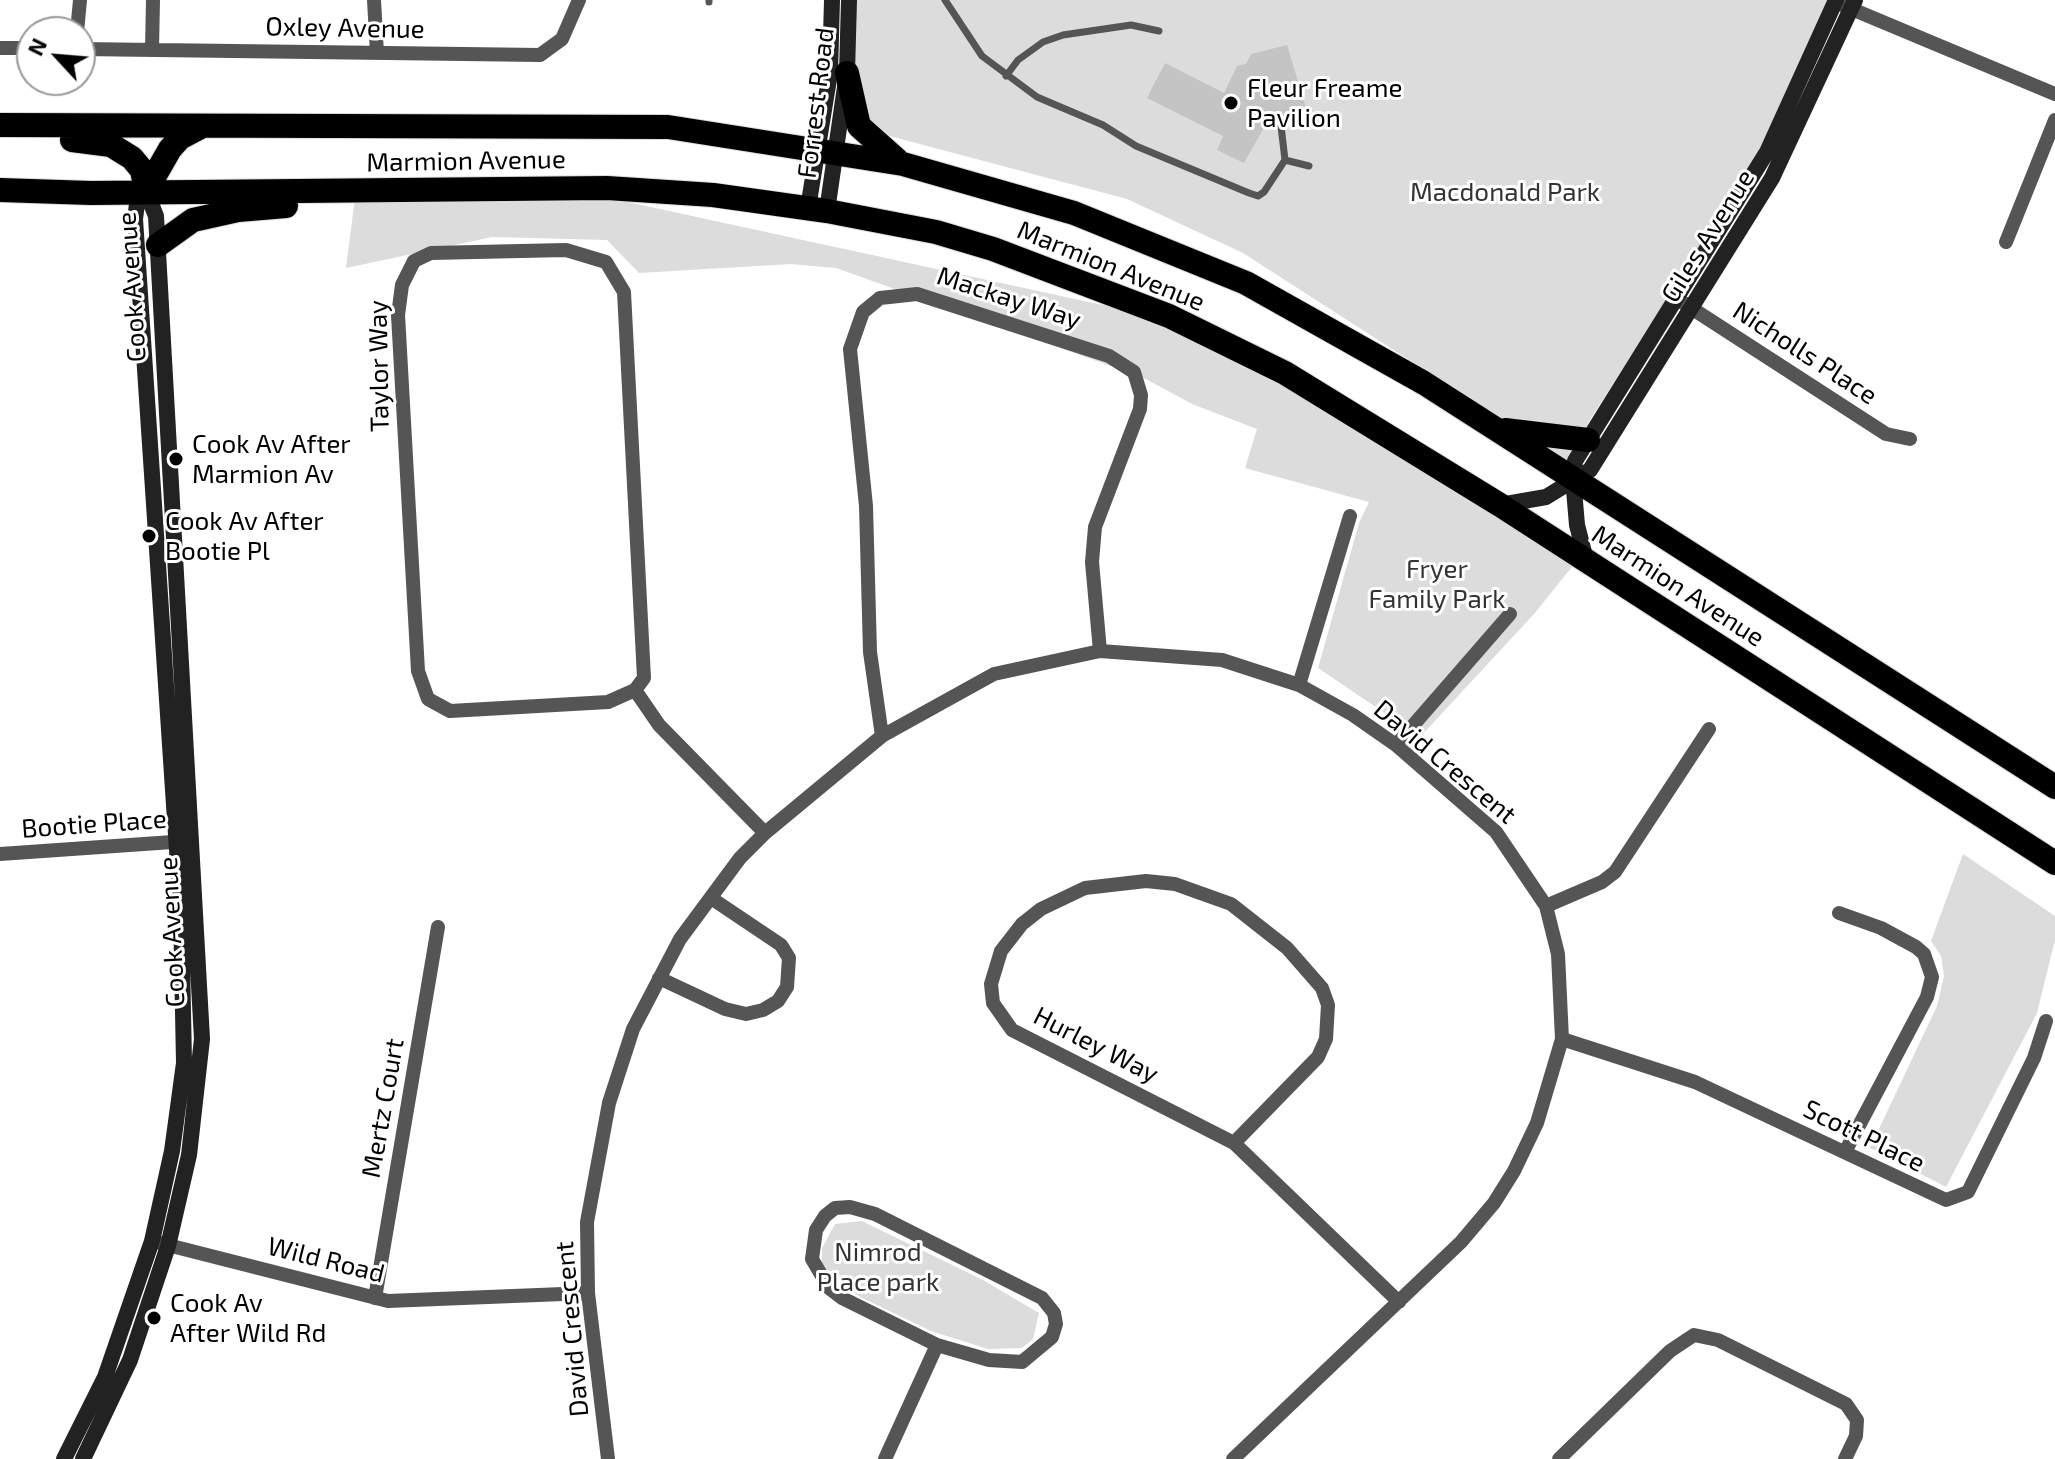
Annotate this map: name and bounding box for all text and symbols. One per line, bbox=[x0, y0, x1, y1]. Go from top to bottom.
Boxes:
street label: Oxley Avenue bbox=[265, 11, 425, 45]
north arrow bbox=[16, 16, 96, 96]
street label: Forrest Road bbox=[791, 26, 841, 180]
text: N bbox=[21, 34, 51, 59]
place label: Fleur Freame Pavilion bbox=[1247, 72, 1402, 134]
marker: Fleur Freame Pavilion bbox=[1222, 94, 1240, 112]
street label: Marmion Avenue bbox=[366, 144, 566, 178]
street label: Giles Avenue bbox=[1655, 164, 1761, 308]
park label: Macdonald Park bbox=[1410, 176, 1600, 208]
street label: Cook Avenue bbox=[111, 211, 153, 363]
street label: Marmion Avenue bbox=[1013, 214, 1209, 318]
street label: Mackay Way bbox=[933, 260, 1085, 336]
street label: Nicholls Place bbox=[1727, 295, 1883, 411]
street label: Taylor Way bbox=[362, 300, 396, 432]
place label: Cook Av After Marmion Av bbox=[192, 428, 351, 490]
marker: Cook Av After Marmion Av bbox=[167, 450, 185, 468]
place label: Cook Av After Bootie Pl bbox=[165, 505, 324, 566]
street label: Marmion Avenue bbox=[1586, 519, 1770, 653]
marker: Cook Av After Bootie Pl bbox=[140, 527, 158, 545]
park label: Fryer Family Park bbox=[1369, 553, 1505, 614]
street label: David Crescent bbox=[1368, 693, 1522, 831]
street label: Bootie Place bbox=[20, 803, 168, 845]
street label: Cook Avenue bbox=[152, 856, 192, 1008]
street label: Hurley Way bbox=[1028, 1000, 1164, 1090]
street label: Mertz Court bbox=[355, 1036, 411, 1180]
street label: Scott Place bbox=[1798, 1093, 1930, 1179]
street label: Wild Road bbox=[264, 1230, 388, 1290]
park label: Nimrod Place park bbox=[817, 1236, 939, 1298]
street label: David Crescent bbox=[549, 1240, 595, 1418]
place label: Cook Av After Wild Rd bbox=[170, 1287, 326, 1348]
marker: Cook Av After Wild Rd bbox=[145, 1309, 163, 1327]

